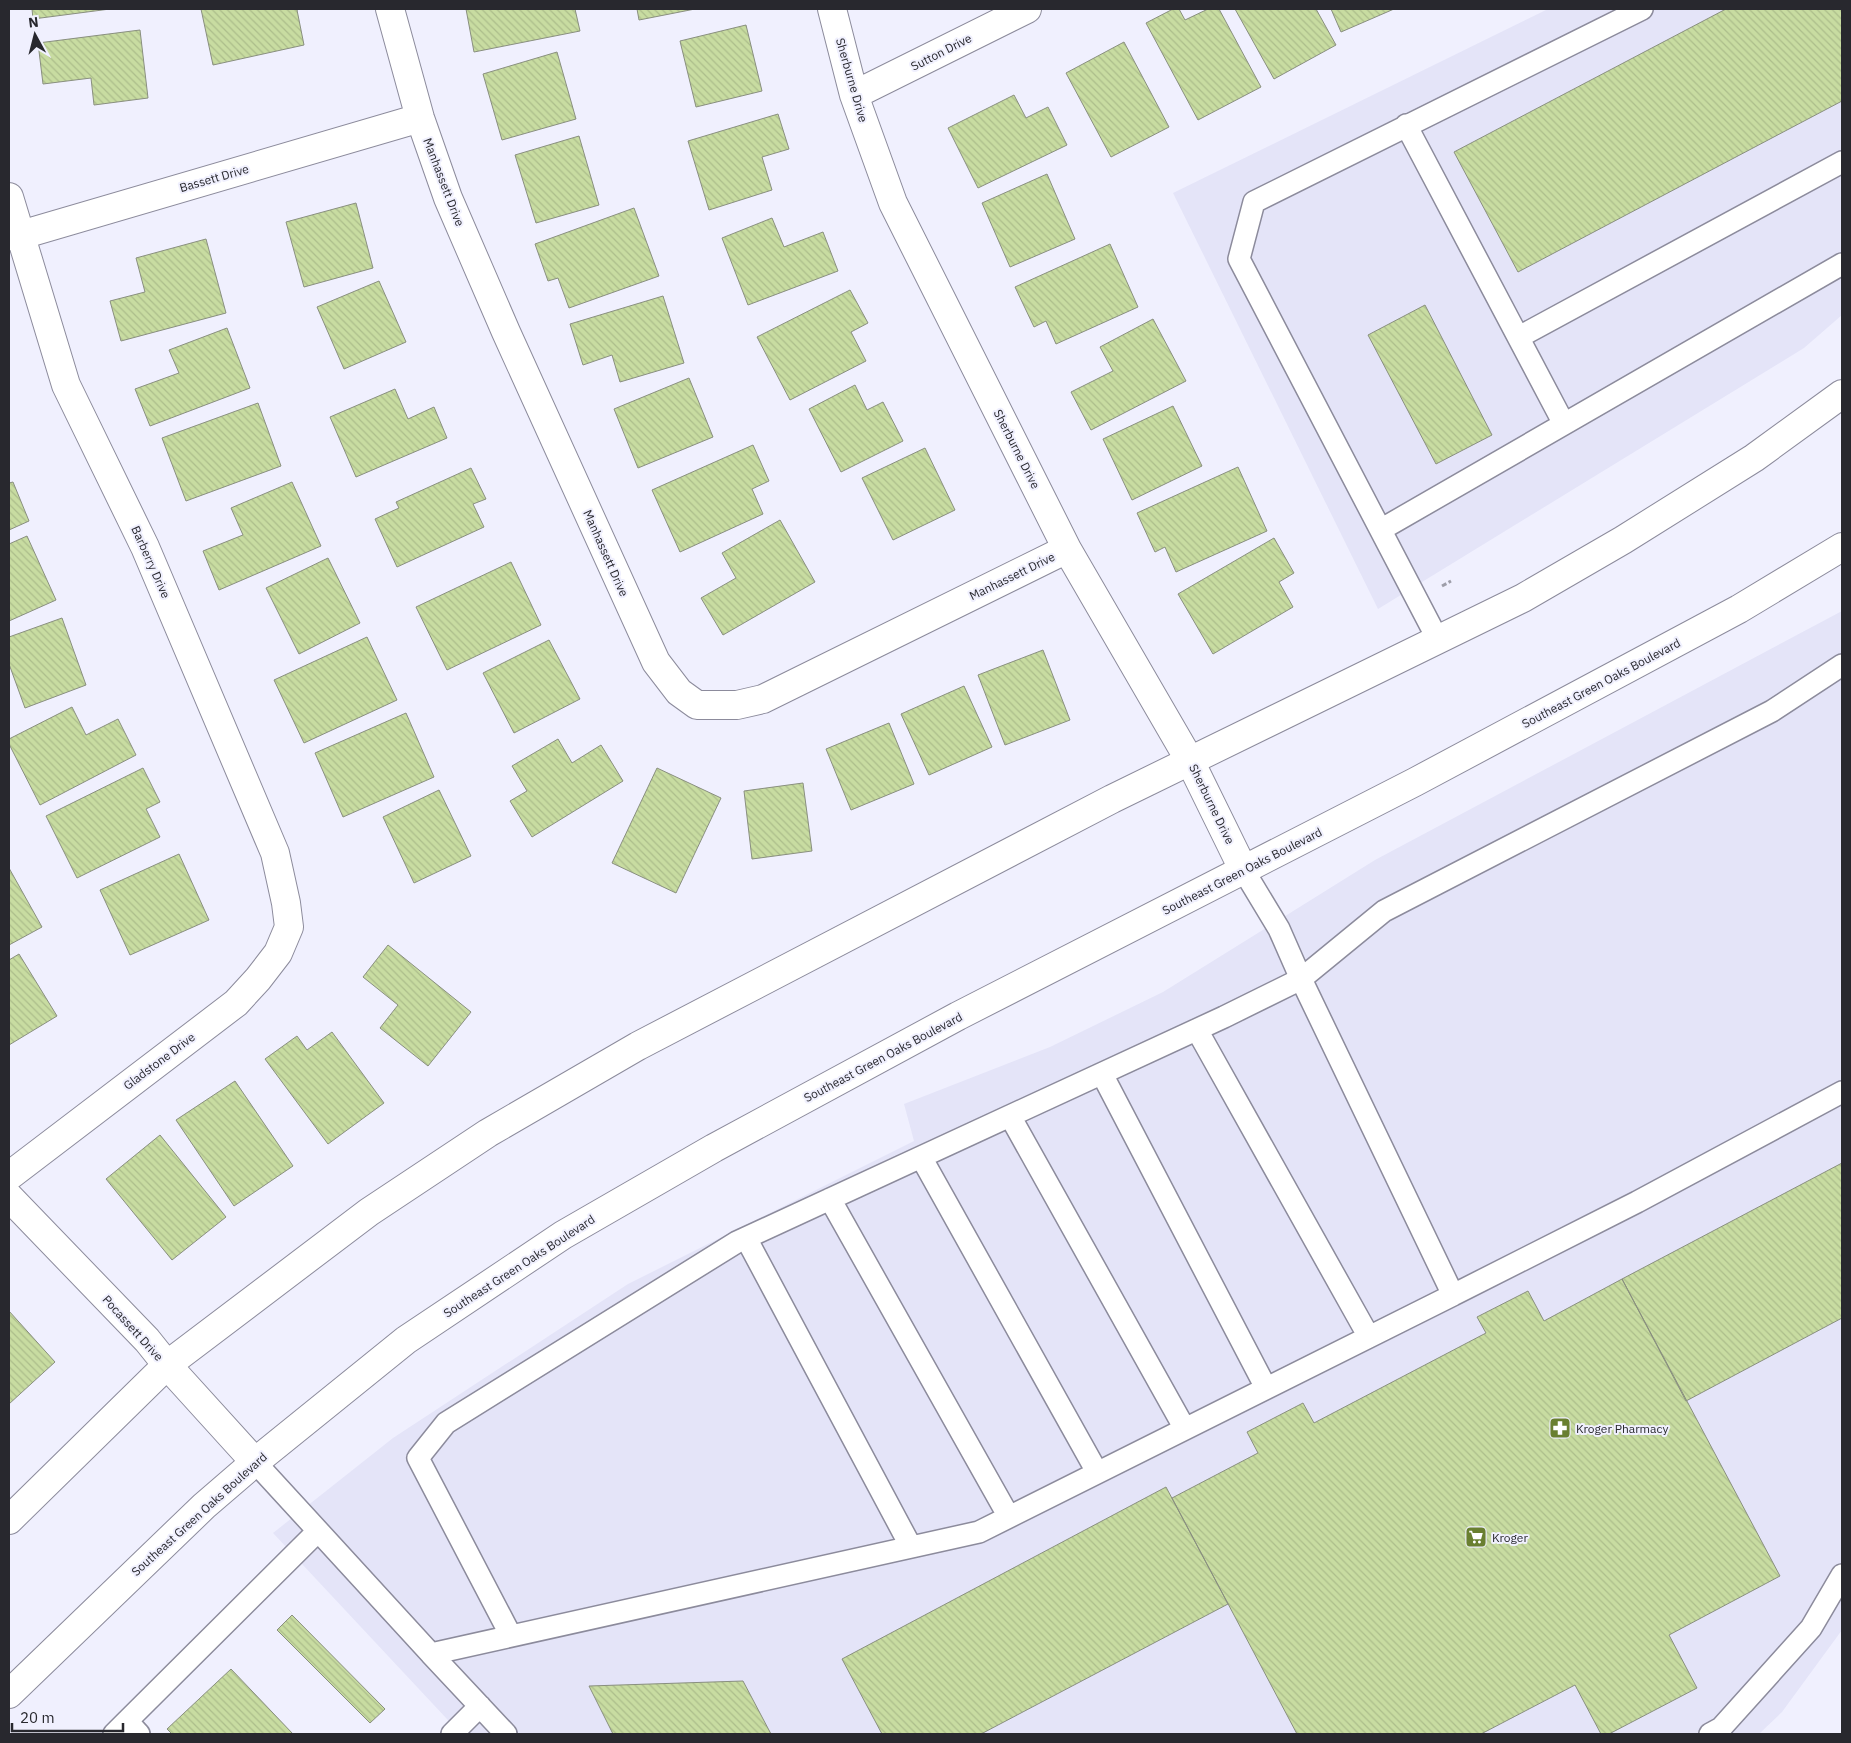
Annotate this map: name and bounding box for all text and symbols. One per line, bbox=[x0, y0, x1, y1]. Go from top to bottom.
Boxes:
north arrow bbox=[10, 10, 60, 60]
text: N bbox=[27, 13, 40, 32]
street label: Sutton Drive bbox=[908, 30, 974, 74]
street label: Sherburne Drive bbox=[833, 36, 871, 124]
street label: Manhassett Drive bbox=[420, 136, 468, 229]
street label: Bassett Drive bbox=[178, 161, 251, 195]
street label: Sherburne Drive bbox=[991, 407, 1044, 492]
street label: Manhassett Drive bbox=[580, 507, 632, 599]
street label: Barberry Drive bbox=[128, 523, 174, 601]
street label: Manhassett Drive bbox=[967, 549, 1058, 603]
street label: Southeast Green Oaks Boulevard bbox=[1519, 635, 1683, 731]
street label: Sherburne Drive bbox=[1186, 762, 1238, 847]
street label: Southeast Green Oaks Boulevard bbox=[1160, 824, 1324, 918]
street label: Southeast Green Oaks Boulevard bbox=[801, 1009, 965, 1105]
street label: Gladstone Drive bbox=[120, 1029, 198, 1093]
street label: Southeast Green Oaks Boulevard bbox=[441, 1211, 597, 1321]
street label: Pocassett Drive bbox=[100, 1292, 167, 1364]
pharmacy icon: Kroger Pharmacy bbox=[1548, 1416, 1572, 1440]
place label: Kroger Pharmacy bbox=[1576, 1421, 1668, 1436]
street label: Southeast Green Oaks Boulevard bbox=[128, 1449, 270, 1579]
supermarket icon: Kroger bbox=[1464, 1525, 1488, 1549]
place label: Kroger bbox=[1492, 1530, 1528, 1545]
scale bar bbox=[12, 1700, 124, 1732]
text: 20 m bbox=[20, 1708, 55, 1727]

